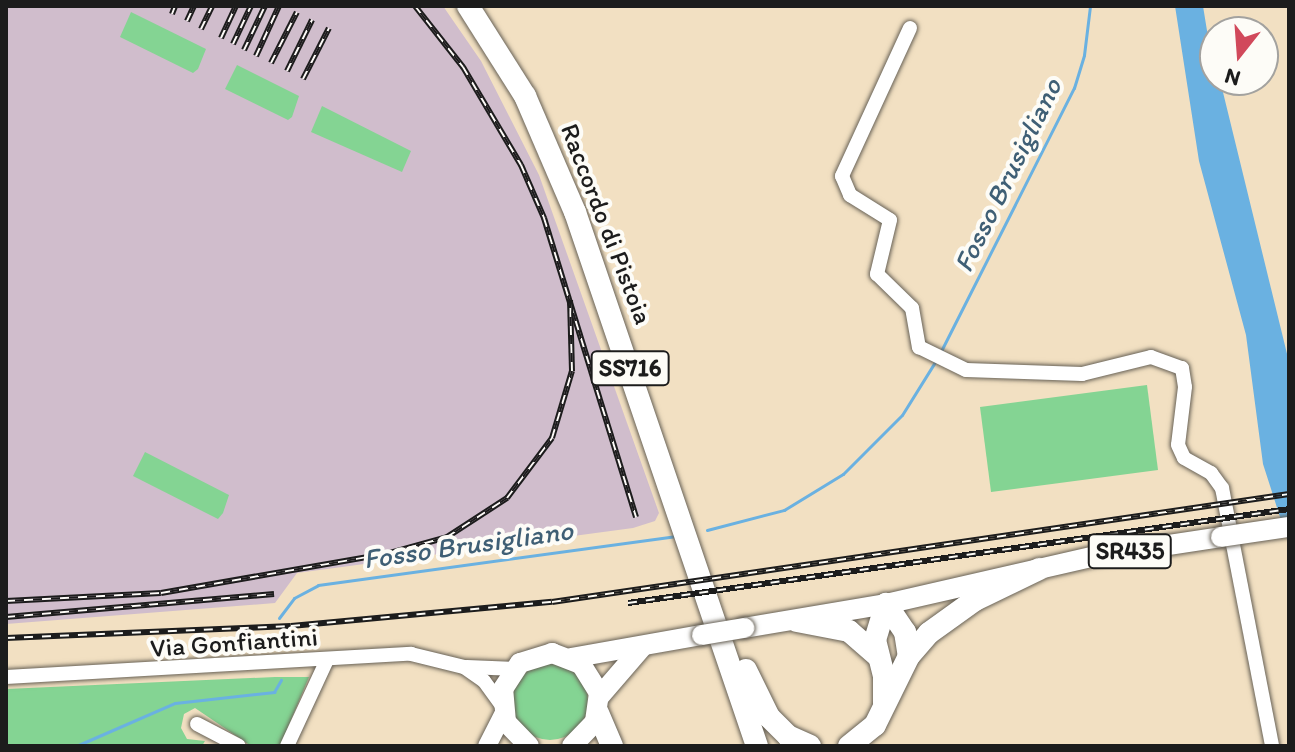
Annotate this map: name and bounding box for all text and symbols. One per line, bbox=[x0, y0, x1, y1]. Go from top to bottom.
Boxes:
north arrow bbox=[1199, 16, 1279, 96]
text: N bbox=[1221, 62, 1243, 93]
water label: Fosso Brusigliano bbox=[946, 73, 1068, 277]
street label: Raccordo di Pistoia bbox=[553, 119, 659, 329]
road number: SS716 bbox=[590, 348, 670, 388]
water label: Fosso Brusigliano bbox=[361, 513, 575, 575]
road number: SR435 bbox=[1086, 531, 1174, 571]
street label: Via Gonfiantini bbox=[149, 622, 319, 664]

